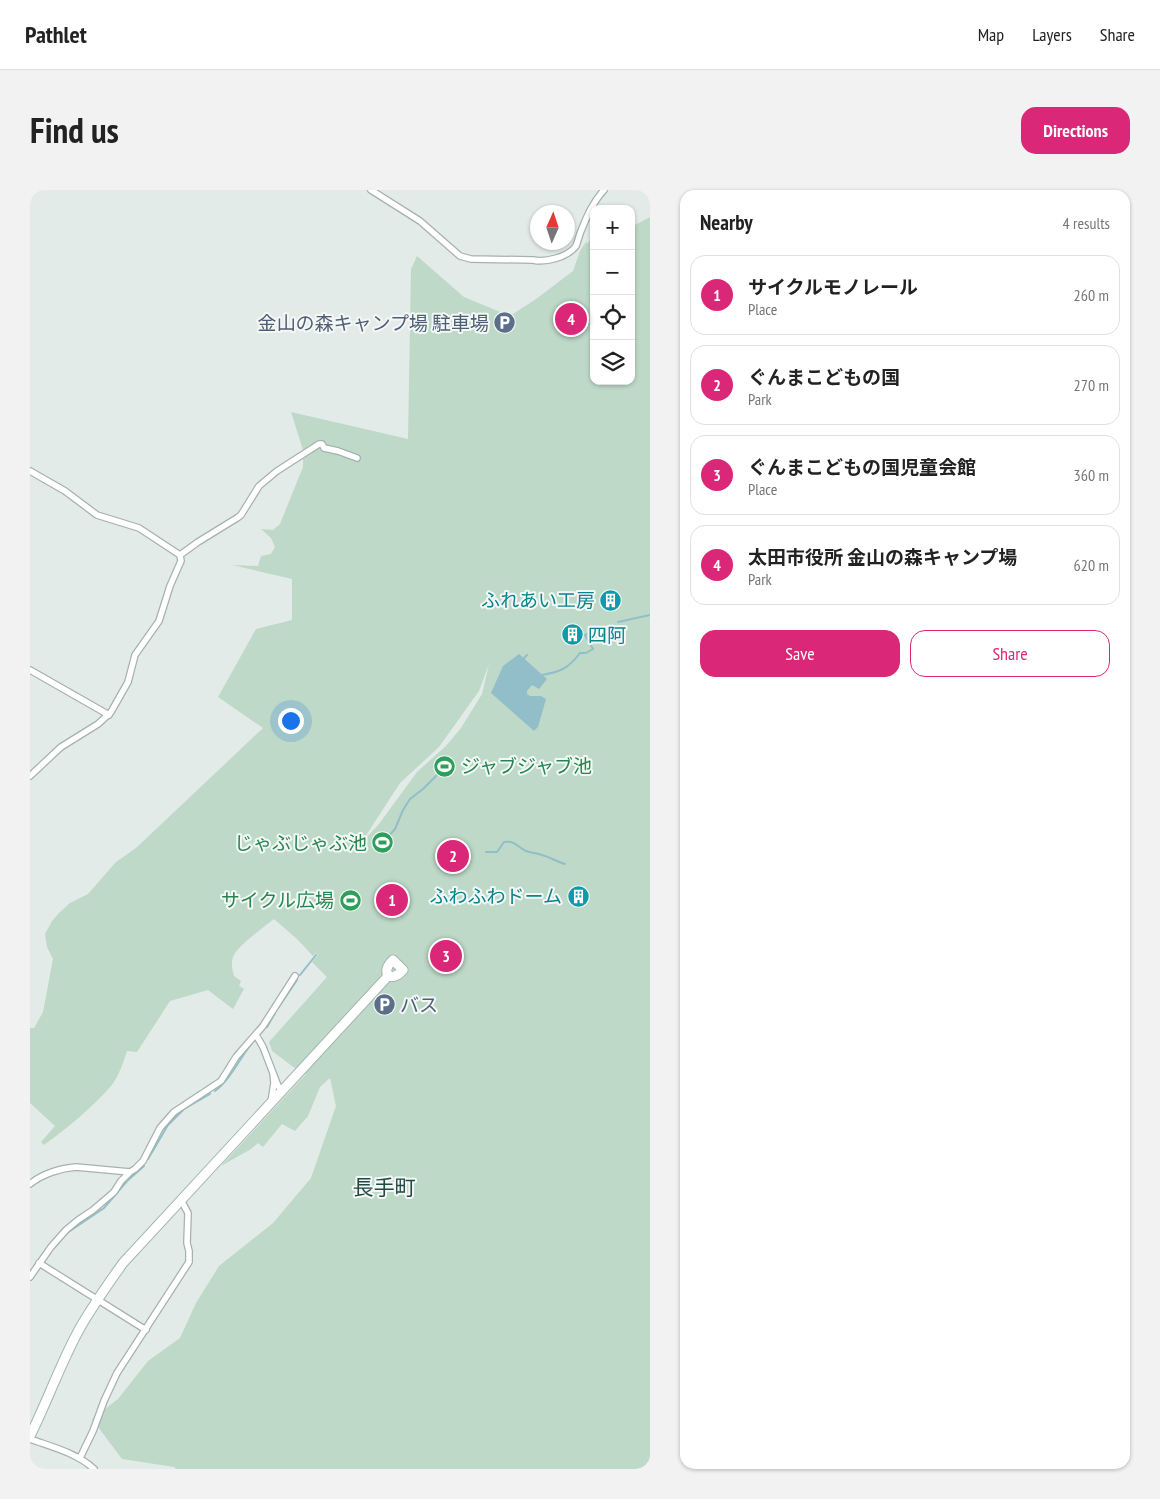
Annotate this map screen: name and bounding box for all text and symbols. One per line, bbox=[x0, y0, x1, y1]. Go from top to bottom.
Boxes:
text: Pathlet bbox=[25, 19, 87, 50]
text: Map bbox=[978, 23, 1004, 46]
text: Layers bbox=[1032, 23, 1072, 46]
text: Share bbox=[1100, 23, 1135, 46]
text: Find us bbox=[30, 107, 119, 153]
button: Directions bbox=[1021, 107, 1130, 154]
north arrow bbox=[530, 205, 575, 250]
map controls bbox=[590, 205, 635, 385]
button: + bbox=[590, 205, 635, 250]
text: Nearby bbox=[700, 209, 753, 236]
text: 4 results bbox=[1063, 213, 1110, 233]
button: − bbox=[590, 250, 635, 295]
text: サイクルモノレール bbox=[748, 275, 918, 299]
text: 1 bbox=[713, 285, 721, 305]
text: 260 m bbox=[1074, 285, 1109, 305]
button: locate bbox=[590, 295, 635, 340]
text: Place bbox=[748, 299, 777, 319]
pin: 4 bbox=[555, 300, 587, 338]
place label: 金山の森キャンプ場 駐車場 bbox=[258, 311, 489, 335]
parking icon: 金山の森キャンプ場 駐車場 bbox=[493, 311, 517, 335]
button: layers bbox=[590, 340, 635, 385]
text: ぐんまこどもの国 bbox=[748, 365, 900, 389]
text: 2 bbox=[713, 375, 721, 395]
text: 270 m bbox=[1074, 375, 1109, 395]
text: Park bbox=[748, 389, 772, 409]
text: ぐんまこどもの国児童会館 bbox=[748, 455, 976, 479]
text: 3 bbox=[713, 465, 721, 485]
text: 360 m bbox=[1074, 465, 1109, 485]
text: Place bbox=[748, 479, 777, 499]
text: 太田市役所 金山の森キャンプ場 bbox=[748, 545, 1017, 569]
text: 4 bbox=[713, 555, 721, 575]
text: 620 m bbox=[1074, 555, 1109, 575]
text: Park bbox=[748, 569, 772, 589]
place label: ふれあい工房 bbox=[481, 588, 595, 612]
building icon: ふれあい工房 bbox=[599, 588, 623, 612]
building icon: 四阿 bbox=[560, 623, 584, 647]
place label: 四阿 bbox=[588, 623, 626, 647]
button: Save bbox=[700, 630, 900, 677]
button: Share bbox=[910, 630, 1110, 677]
your location bbox=[278, 708, 304, 734]
sports icon: ジャブジャブ池 bbox=[433, 754, 457, 778]
place label: ジャブジャブ池 bbox=[461, 754, 592, 778]
place label: じゃぶじゃぶ池 bbox=[234, 831, 367, 855]
sports icon: じゃぶじゃぶ池 bbox=[371, 831, 395, 855]
pin: 2 bbox=[437, 837, 469, 875]
pin: 1 bbox=[376, 881, 408, 919]
place label: ふわふわドーム bbox=[430, 884, 562, 908]
building icon: ふわふわドーム bbox=[566, 884, 590, 908]
place label: サイクル広場 bbox=[221, 888, 334, 912]
sports icon: サイクル広場 bbox=[338, 888, 362, 912]
pin: 3 bbox=[430, 937, 462, 975]
parking icon: バス bbox=[372, 993, 396, 1017]
place label: バス bbox=[400, 993, 438, 1017]
district label: 長手町 bbox=[353, 1174, 416, 1201]

